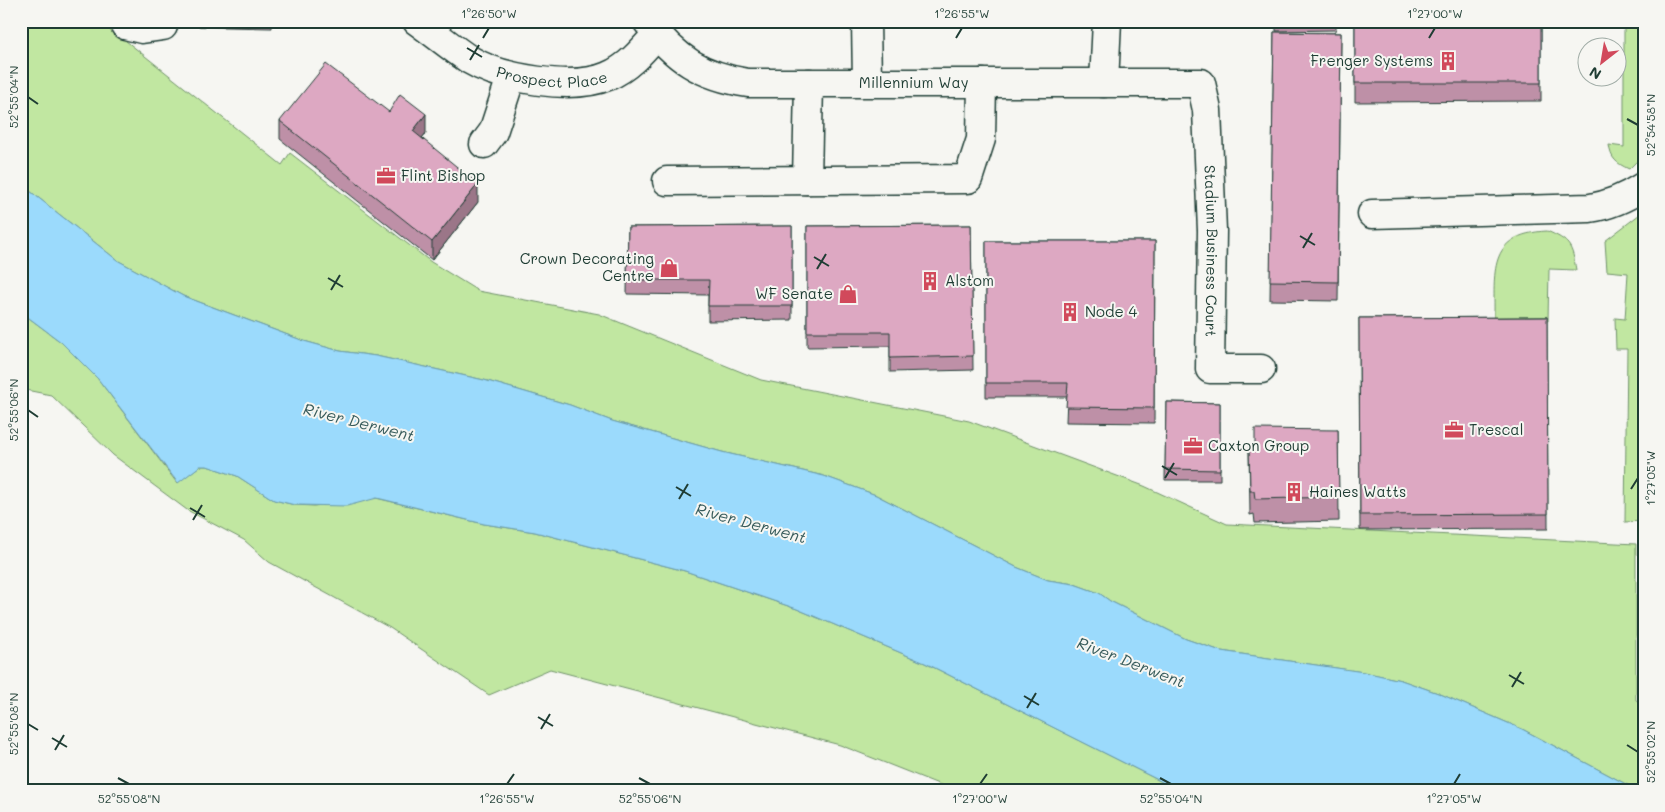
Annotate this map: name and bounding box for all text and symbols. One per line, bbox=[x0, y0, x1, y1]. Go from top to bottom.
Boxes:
text: 1°26'50"W bbox=[461, 5, 517, 21]
text: 1°26'55"W bbox=[934, 5, 990, 21]
text: 1°27'00"W bbox=[1407, 5, 1463, 21]
north arrow bbox=[1578, 38, 1628, 88]
place label: Frenger Systems bbox=[1310, 50, 1433, 70]
building icon: Frenger Systems bbox=[1437, 50, 1459, 72]
street label: Prospect Place bbox=[494, 61, 610, 92]
text: N bbox=[1586, 63, 1605, 84]
text: 52°55'04"N bbox=[5, 66, 21, 128]
street label: Millennium Way bbox=[859, 72, 969, 92]
text: 52°54'58"N bbox=[1642, 94, 1658, 156]
office icon: Flint Bishop bbox=[375, 165, 397, 187]
place label: Flint Bishop bbox=[401, 165, 485, 185]
street label: Stadium Business Court bbox=[1200, 165, 1223, 337]
place label: Crown Decorating Centre bbox=[520, 248, 654, 285]
shop icon: Crown Decorating Centre bbox=[658, 257, 680, 279]
building icon: Alstom bbox=[919, 270, 941, 292]
place label: Alstom bbox=[945, 270, 994, 290]
place label: WF Senate bbox=[755, 283, 833, 303]
shop icon: WF Senate bbox=[837, 283, 859, 305]
building icon: Node 4 bbox=[1059, 301, 1081, 323]
place label: Node 4 bbox=[1085, 301, 1138, 321]
text: 52°55'06"N bbox=[5, 379, 21, 441]
water label: River Derwent bbox=[301, 398, 417, 445]
office icon: Trescal bbox=[1443, 419, 1465, 441]
place label: Trescal bbox=[1469, 419, 1523, 439]
office icon: Caxton Group bbox=[1182, 435, 1204, 457]
place label: Caxton Group bbox=[1208, 435, 1309, 455]
text: 1°27'05"W bbox=[1642, 450, 1658, 506]
building icon: Haines Watts bbox=[1283, 481, 1305, 503]
place label: Haines Watts bbox=[1309, 481, 1406, 501]
water label: River Derwent bbox=[693, 498, 809, 547]
water label: River Derwent bbox=[1074, 631, 1188, 692]
text: 52°55'08"N bbox=[5, 693, 21, 755]
text: 52°55'02"N bbox=[1642, 721, 1658, 783]
text: 52°55'08"N bbox=[98, 790, 160, 806]
text: 1°26'55"W bbox=[479, 790, 535, 806]
text: 52°55'06"N bbox=[619, 790, 681, 806]
text: 1°27'00"W bbox=[952, 790, 1008, 806]
text: 52°55'04"N bbox=[1140, 790, 1202, 806]
text: 1°27'05"W bbox=[1426, 790, 1482, 806]

